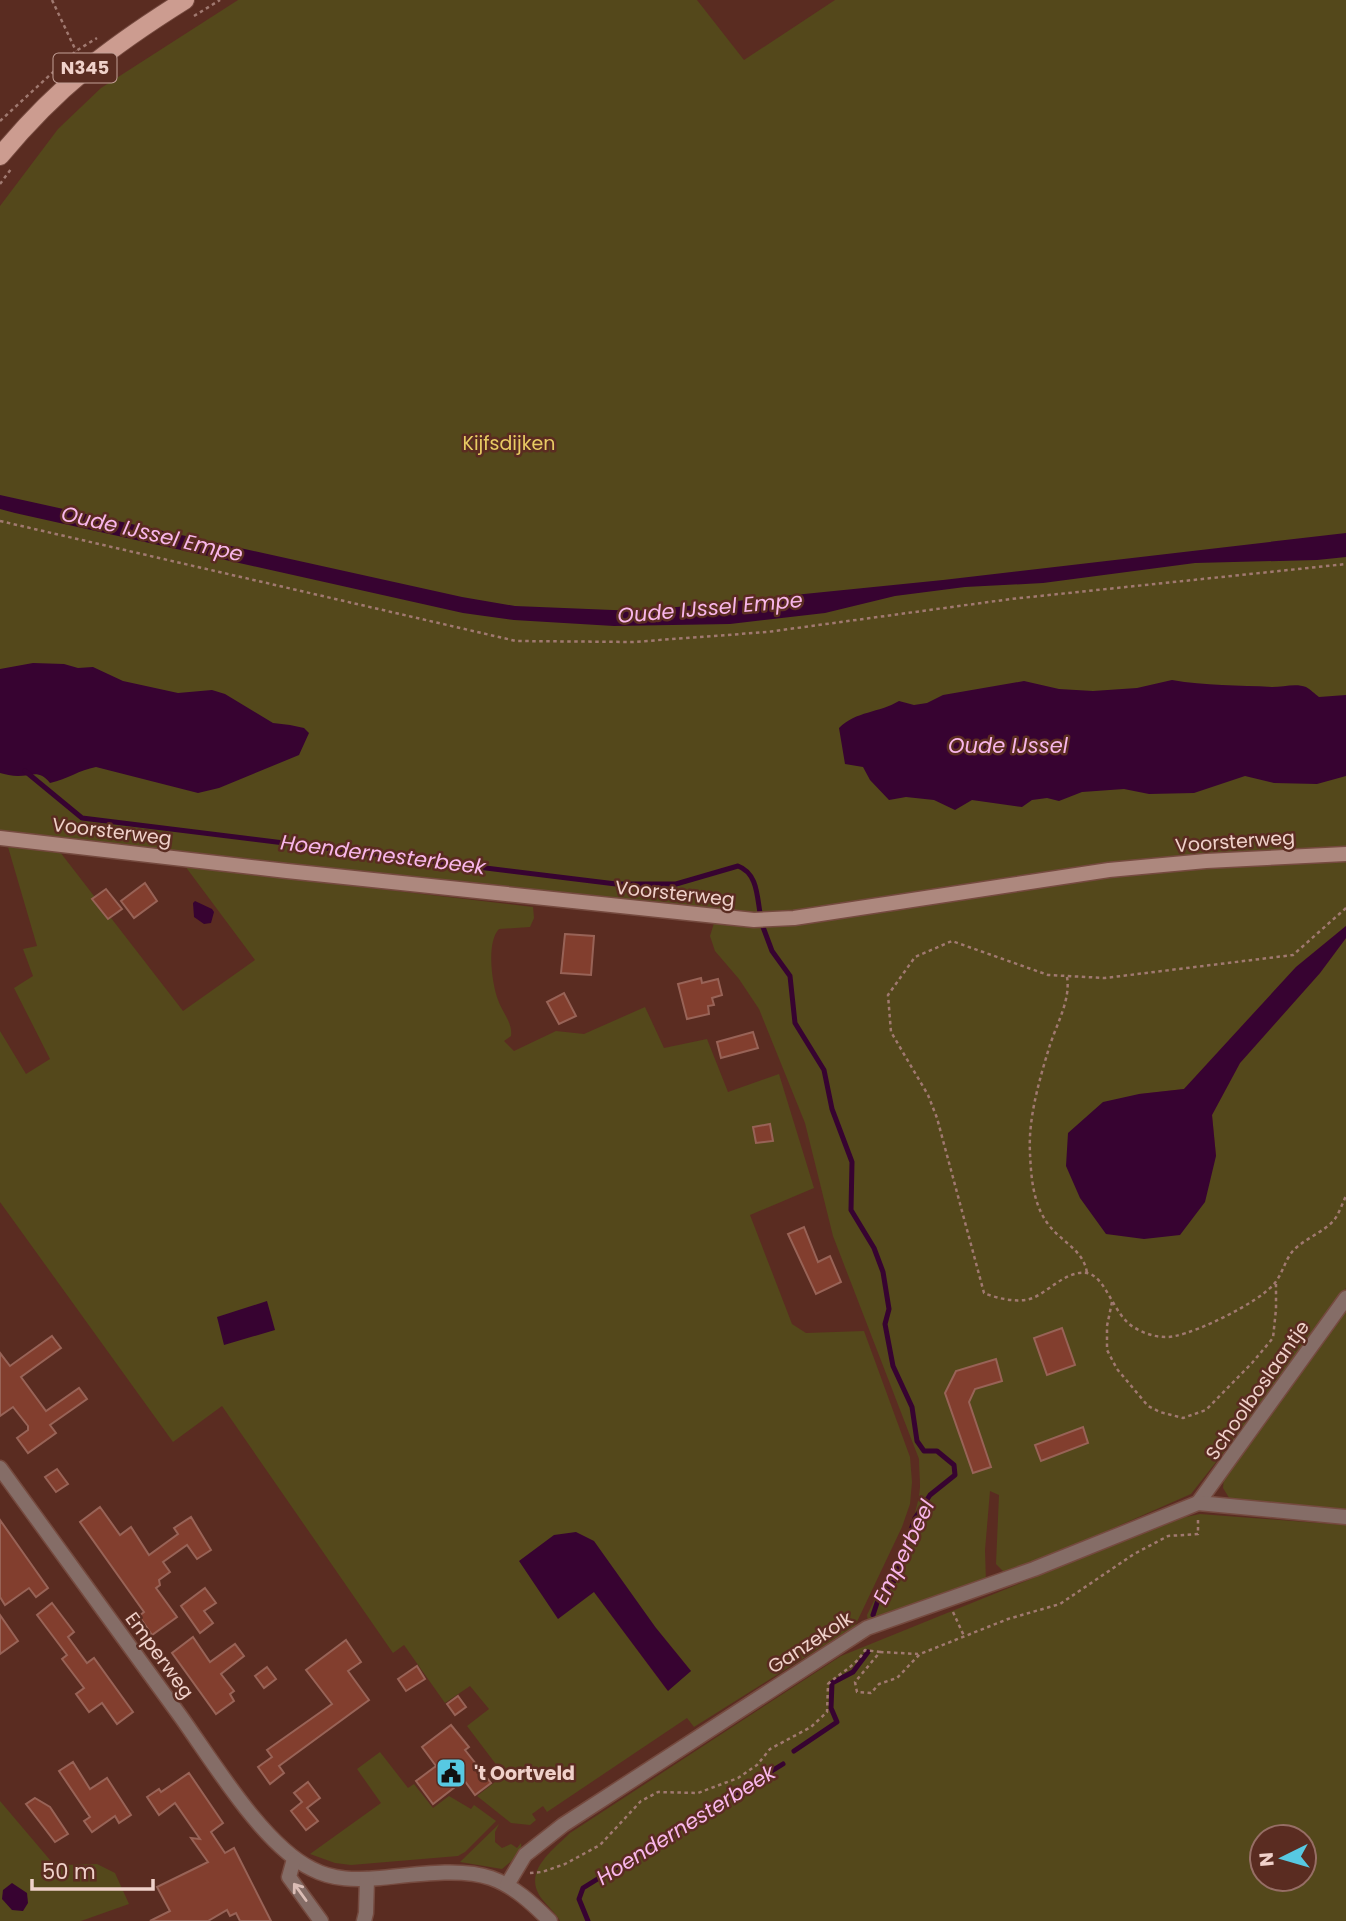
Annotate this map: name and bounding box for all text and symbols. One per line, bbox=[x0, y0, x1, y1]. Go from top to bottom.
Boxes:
road number: N345 bbox=[54, 54, 116, 82]
park label: Kijfsdijken bbox=[463, 430, 555, 457]
water label: Oude IJssel Empe bbox=[58, 498, 246, 569]
water label: Oude IJssel Empe bbox=[616, 585, 804, 630]
water label: Oude IJssel bbox=[948, 731, 1069, 760]
street label: Voorsterweg bbox=[51, 811, 173, 852]
street label: Voorsterweg bbox=[1174, 824, 1296, 859]
water label: Hoendernesterbeek bbox=[279, 828, 488, 882]
street label: Voorsterweg bbox=[614, 874, 736, 913]
street label: Schoolboslaantje bbox=[1199, 1315, 1316, 1465]
water label: Emperbeel bbox=[866, 1494, 942, 1609]
street label: Ganzekolk bbox=[762, 1605, 858, 1680]
street label: Emperweg bbox=[119, 1606, 200, 1704]
public building icon: 't Oortveld bbox=[434, 1756, 468, 1790]
water label: Hoendernesterbeek bbox=[591, 1757, 782, 1892]
place label: 't Oortveld bbox=[474, 1760, 575, 1787]
north arrow bbox=[1248, 1823, 1318, 1893]
scale bar bbox=[32, 1848, 152, 1892]
text: N bbox=[1252, 1851, 1281, 1868]
text: 50 m bbox=[42, 1857, 96, 1886]
one-way arrow bbox=[293, 1883, 307, 1902]

